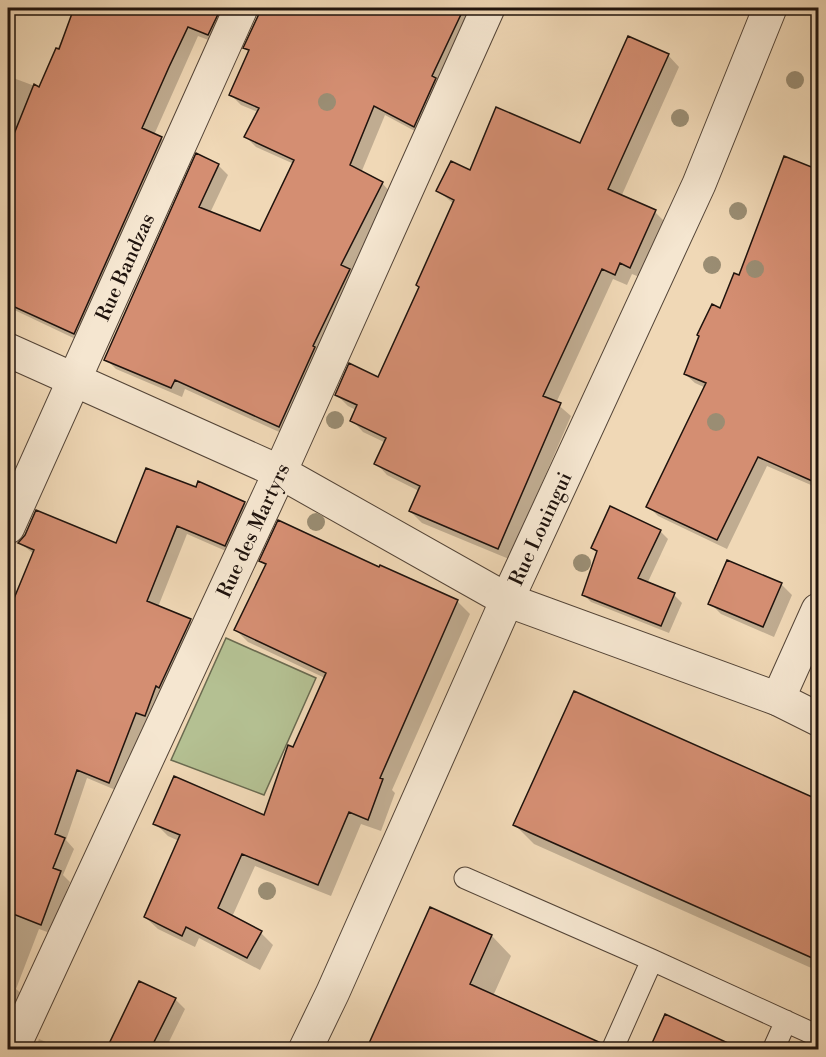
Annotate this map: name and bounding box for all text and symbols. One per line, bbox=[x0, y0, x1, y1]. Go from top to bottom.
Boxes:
street label: Rue Bandzas bbox=[91, 210, 161, 325]
street label: Rue des Martyrs bbox=[213, 460, 296, 602]
street label: Rue Louingui bbox=[504, 468, 578, 590]

